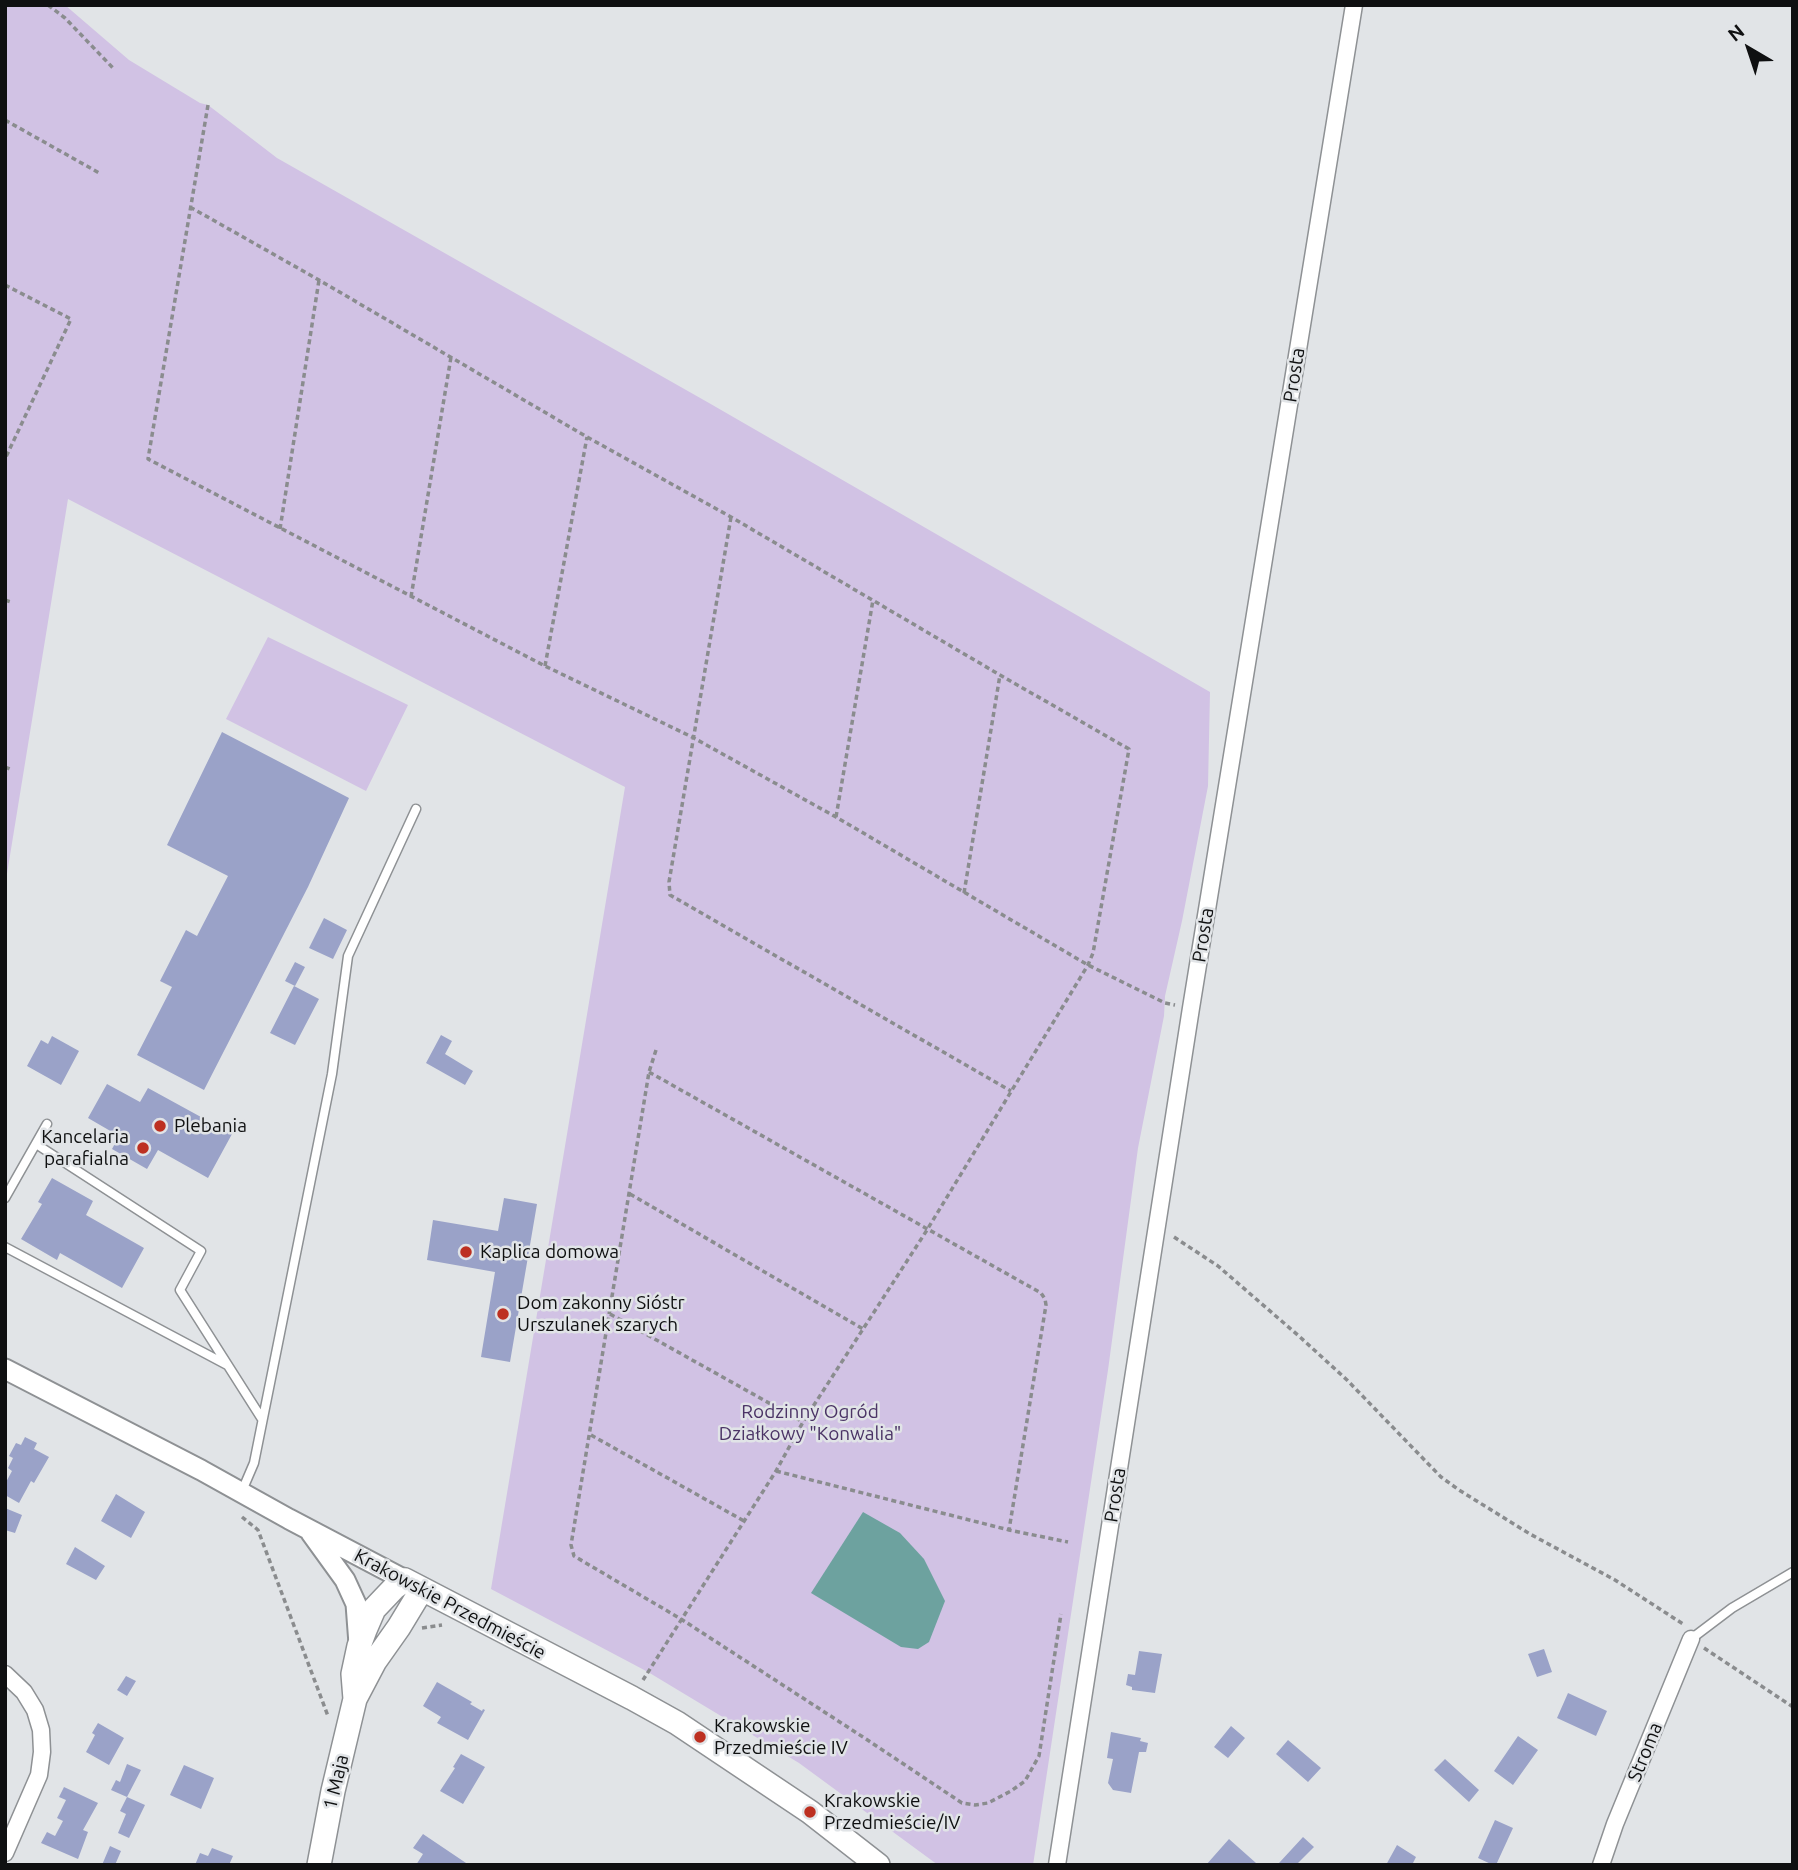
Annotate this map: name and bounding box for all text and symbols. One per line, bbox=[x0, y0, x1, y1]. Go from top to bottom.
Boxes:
north arrow bbox=[1714, 14, 1784, 84]
text: N bbox=[1723, 20, 1748, 46]
street label: Prosta bbox=[1278, 346, 1310, 404]
street label: Prosta bbox=[1187, 906, 1219, 964]
place label: Plebania bbox=[174, 1115, 247, 1137]
marker: Plebania bbox=[152, 1118, 168, 1134]
place label: Kancelaria parafialna bbox=[41, 1126, 129, 1170]
marker: Kancelaria parafialna bbox=[135, 1140, 151, 1156]
place label: Kaplica domowa bbox=[480, 1241, 619, 1263]
marker: Kaplica domowa bbox=[458, 1244, 474, 1260]
place label: Dom zakonny Sióstr Urszulanek szarych bbox=[517, 1292, 685, 1336]
marker: Dom zakonny Sióstr Urszulanek szarych bbox=[495, 1306, 511, 1322]
park label: Rodzinny Ogród Działkowy "Konwalia" bbox=[719, 1401, 901, 1445]
street label: Prosta bbox=[1099, 1466, 1131, 1524]
street label: Krakowskie Przedmieście bbox=[350, 1544, 550, 1664]
place label: Krakowskie Przedmieście IV bbox=[714, 1715, 848, 1759]
street label: Stroma bbox=[1623, 1719, 1667, 1785]
marker: Krakowskie Przedmieście IV bbox=[692, 1729, 708, 1745]
street label: 1 Maja bbox=[319, 1752, 353, 1812]
place label: Krakowskie Przedmieście/IV bbox=[824, 1790, 960, 1834]
marker: Krakowskie Przedmieście/IV bbox=[802, 1804, 818, 1820]

